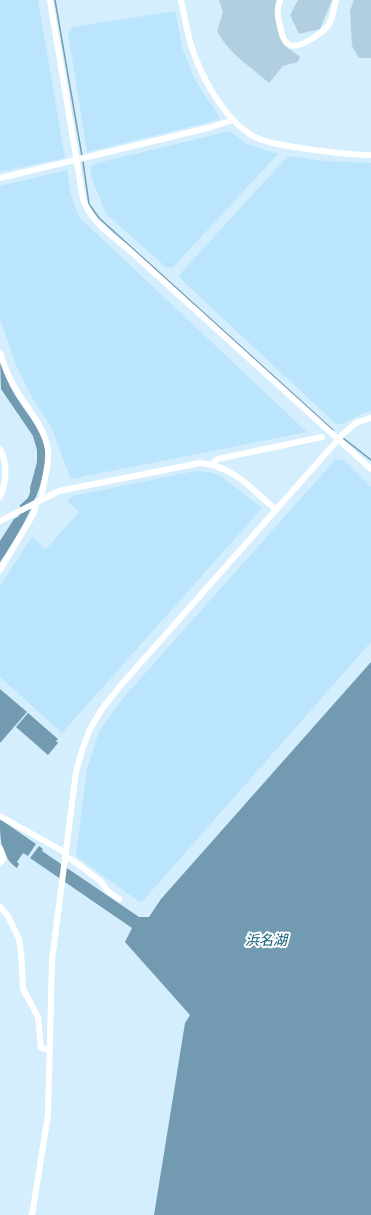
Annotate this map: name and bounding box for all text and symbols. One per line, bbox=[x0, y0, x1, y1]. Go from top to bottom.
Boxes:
water label: 浜名湖 bbox=[245, 932, 289, 948]

